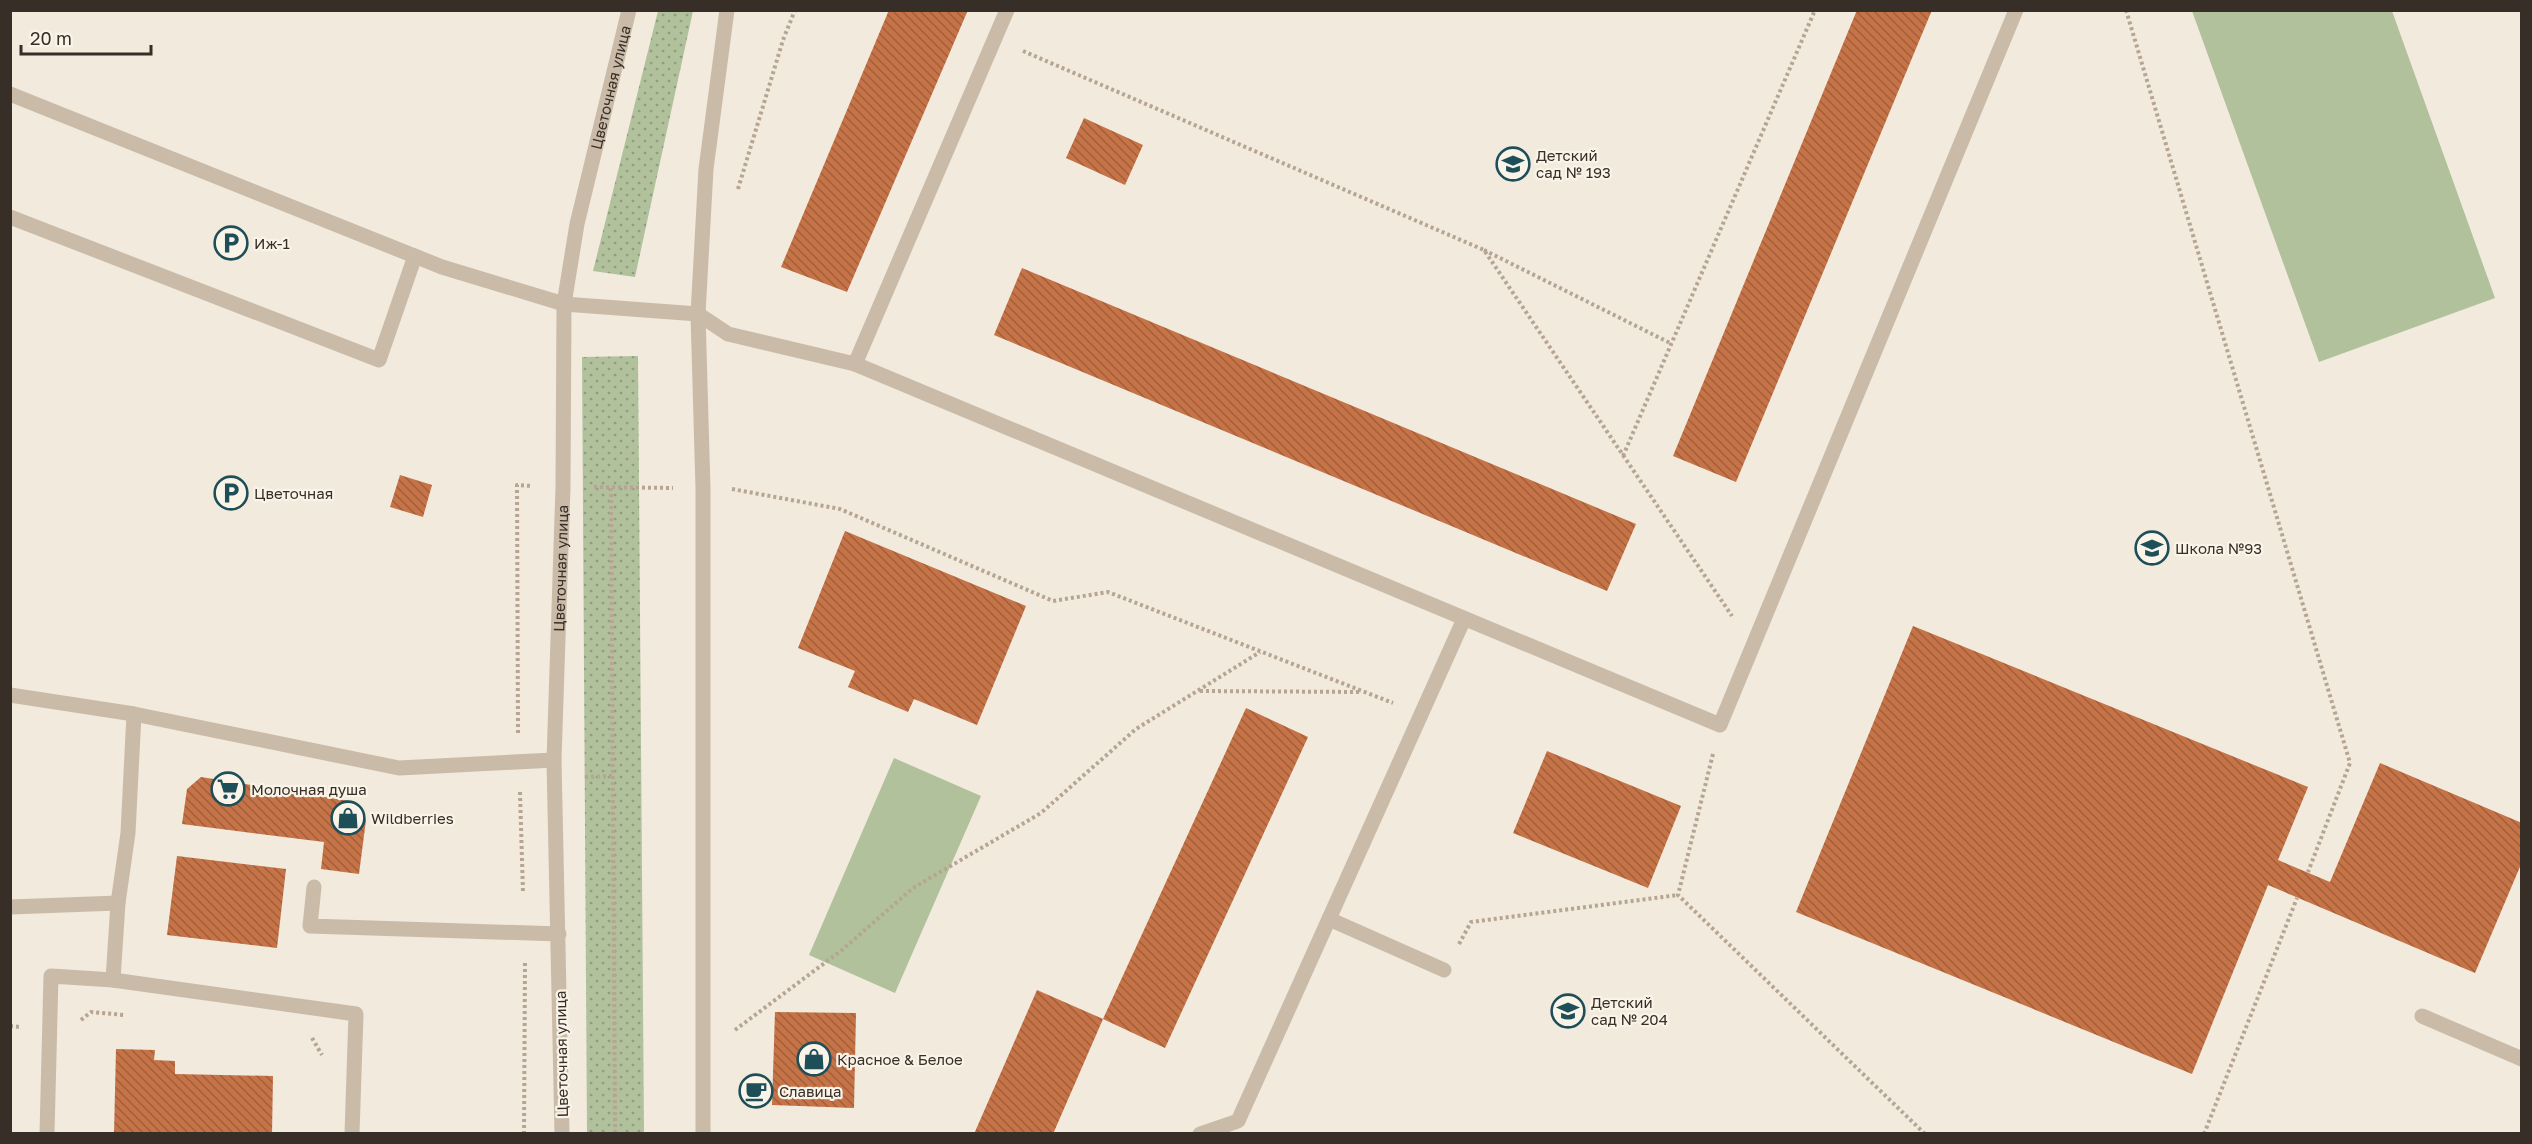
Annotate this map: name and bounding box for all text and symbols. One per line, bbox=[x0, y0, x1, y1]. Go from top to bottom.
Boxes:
scale bar bbox=[21, 18, 152, 56]
street label: Цветочная улица bbox=[586, 23, 634, 151]
text: 20 m bbox=[30, 27, 72, 49]
school or university icon: Детский сад № 193 bbox=[1495, 146, 1531, 182]
place label: Детский сад № 193 bbox=[1536, 146, 1611, 181]
parking icon: Иж-1 bbox=[213, 225, 249, 261]
place label: Иж-1 bbox=[254, 234, 290, 252]
parking icon: Цветочная bbox=[213, 475, 249, 511]
place label: Цветочная bbox=[254, 484, 333, 502]
street label: Цветочная улица bbox=[549, 504, 571, 632]
school or university icon: Школа №93 bbox=[2134, 530, 2170, 566]
place label: Школа №93 bbox=[2175, 539, 2262, 557]
supermarket icon: Молочная душа bbox=[210, 771, 246, 807]
place label: Молочная душа bbox=[251, 780, 367, 798]
shop icon: Wildberries bbox=[330, 800, 366, 836]
place label: Wildberries bbox=[371, 809, 454, 827]
street label: Цветочная улица bbox=[551, 990, 571, 1118]
school or university icon: Детский сад № 204 bbox=[1550, 993, 1586, 1029]
place label: Детский сад № 204 bbox=[1591, 993, 1668, 1028]
shop icon: Красное & Белое bbox=[796, 1041, 832, 1077]
place label: Красное & Белое bbox=[837, 1050, 963, 1068]
cafe icon: Славица bbox=[738, 1073, 774, 1109]
place label: Славица bbox=[779, 1082, 842, 1100]

